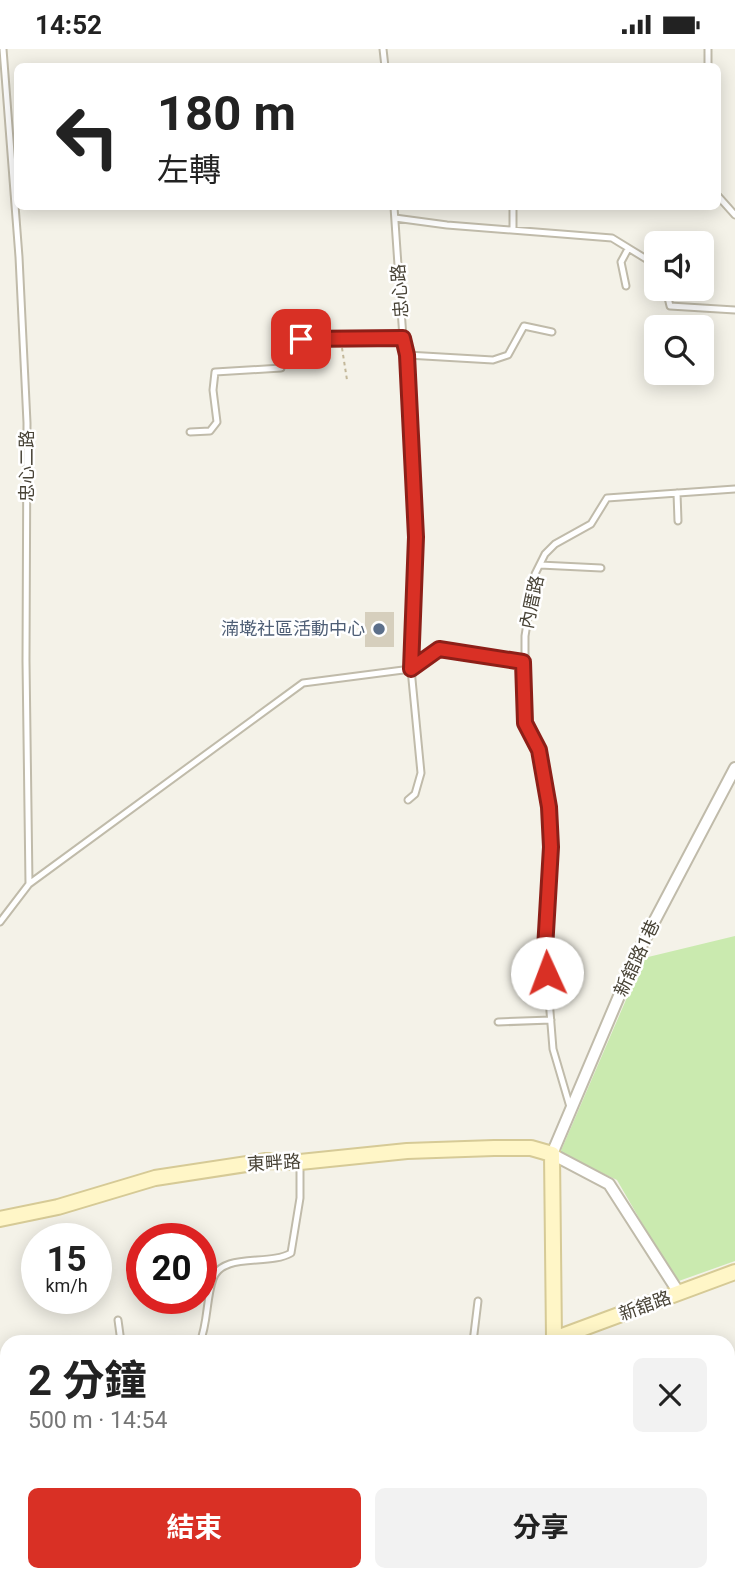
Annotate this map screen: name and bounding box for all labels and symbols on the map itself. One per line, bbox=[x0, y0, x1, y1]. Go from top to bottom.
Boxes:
street label: 忠心路 bbox=[387, 263, 412, 319]
pin bbox=[271, 309, 331, 369]
street label: 忠心二路 bbox=[16, 430, 37, 502]
street label: 內厝路 bbox=[516, 573, 547, 630]
place label: 湳墘社區活動中心 bbox=[221, 618, 365, 639]
marker: 湳墘社區活動中心 bbox=[371, 621, 387, 637]
street label: 新舘路1巷 bbox=[610, 916, 663, 999]
position arrow bbox=[510, 936, 584, 1010]
street label: 東畔路 bbox=[246, 1151, 301, 1174]
speed limit sign: 20 bbox=[126, 1223, 217, 1314]
street label: 新舘路 bbox=[616, 1286, 674, 1325]

